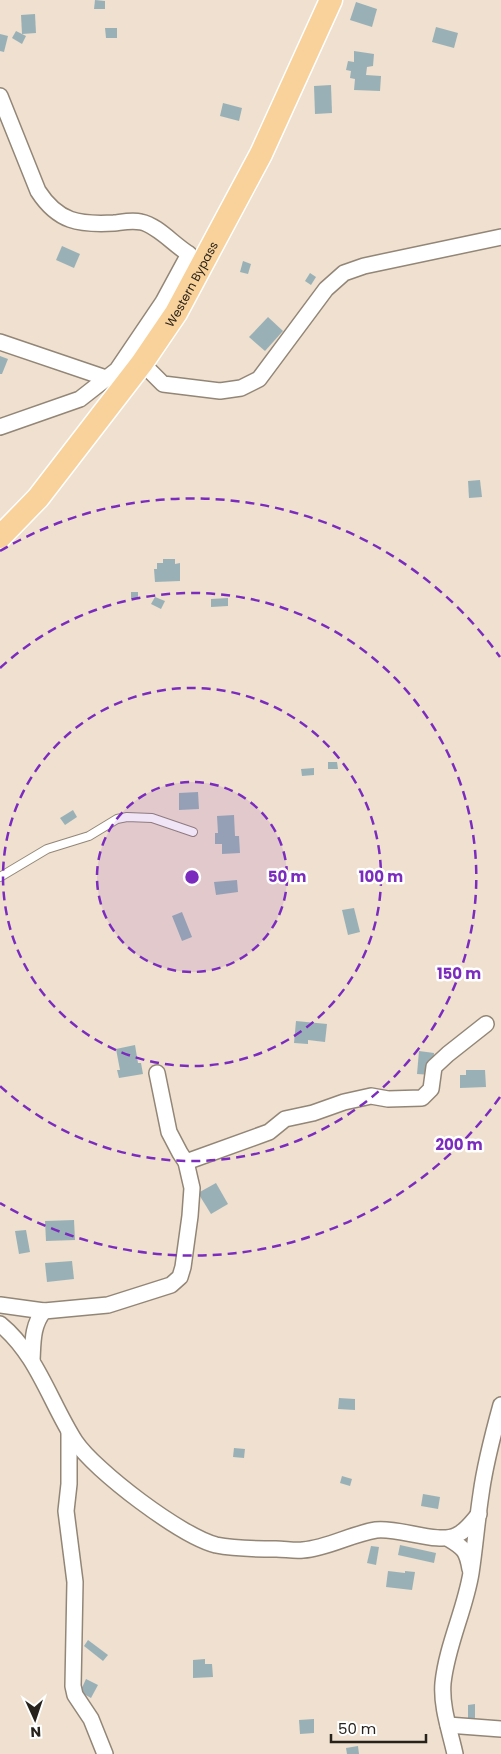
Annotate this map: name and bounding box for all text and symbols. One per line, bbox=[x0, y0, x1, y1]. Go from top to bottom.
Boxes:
street label: Western Bypass bbox=[160, 238, 221, 330]
text: 50 m bbox=[268, 866, 306, 887]
text: 100 m bbox=[359, 866, 403, 887]
centre of rings bbox=[183, 868, 201, 886]
text: 150 m bbox=[437, 963, 481, 984]
text: 200 m bbox=[435, 1134, 483, 1155]
north arrow bbox=[10, 1694, 60, 1744]
scale bar bbox=[331, 1712, 426, 1744]
text: 50 m bbox=[338, 1718, 376, 1739]
text: N bbox=[30, 1722, 41, 1742]

